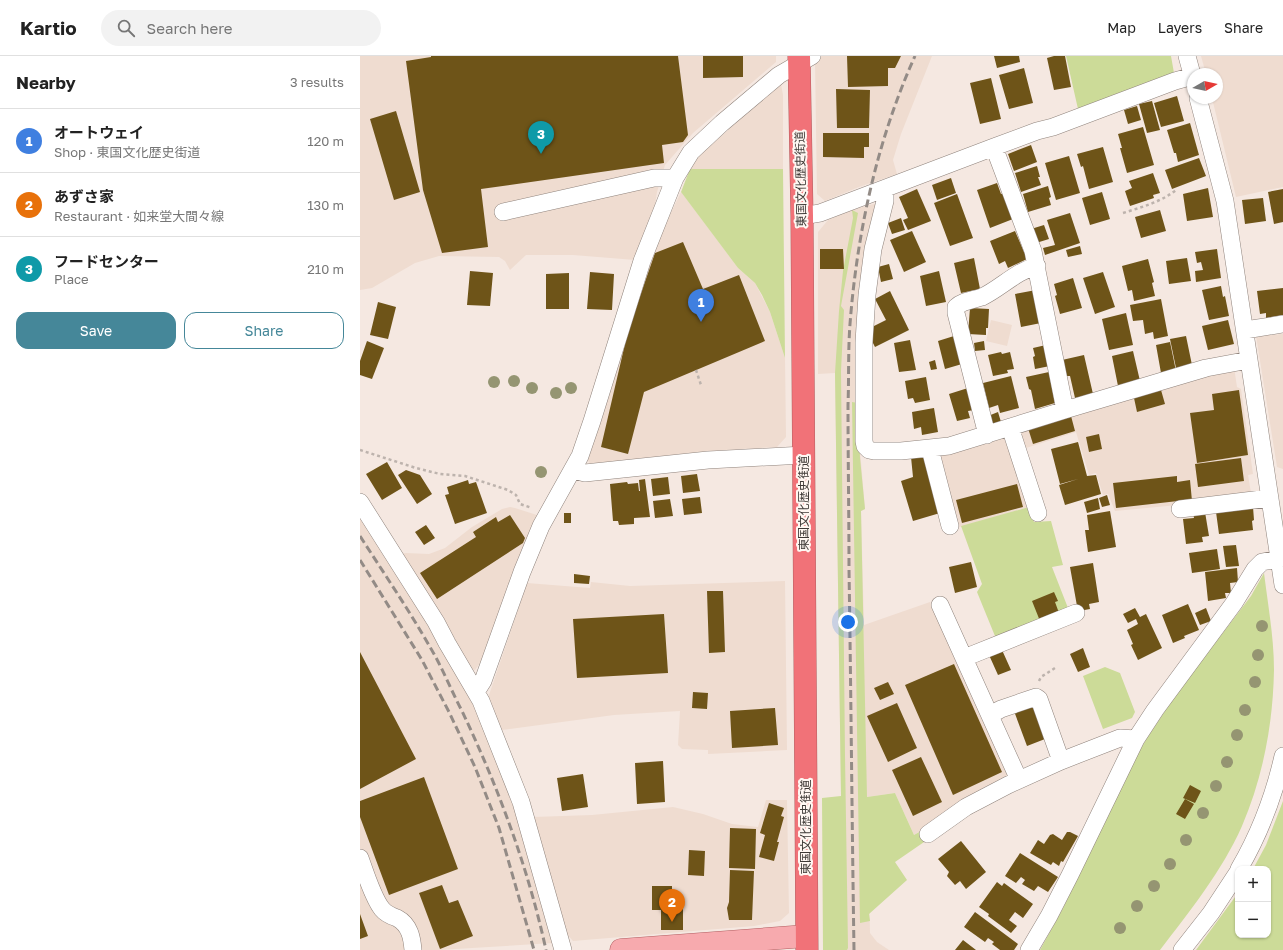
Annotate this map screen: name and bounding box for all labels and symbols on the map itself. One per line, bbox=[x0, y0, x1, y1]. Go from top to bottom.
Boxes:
north arrow bbox=[1187, 68, 1223, 104]
pin: 3 bbox=[528, 121, 554, 154]
street label: 東国文化歴史街道 bbox=[792, 131, 809, 227]
pin: 1 bbox=[688, 289, 714, 322]
street label: 東国文化歴史街道 bbox=[796, 455, 811, 551]
your location bbox=[838, 612, 858, 632]
street label: 東国文化歴史街道 bbox=[798, 779, 813, 875]
pin: 2 bbox=[659, 889, 685, 922]

